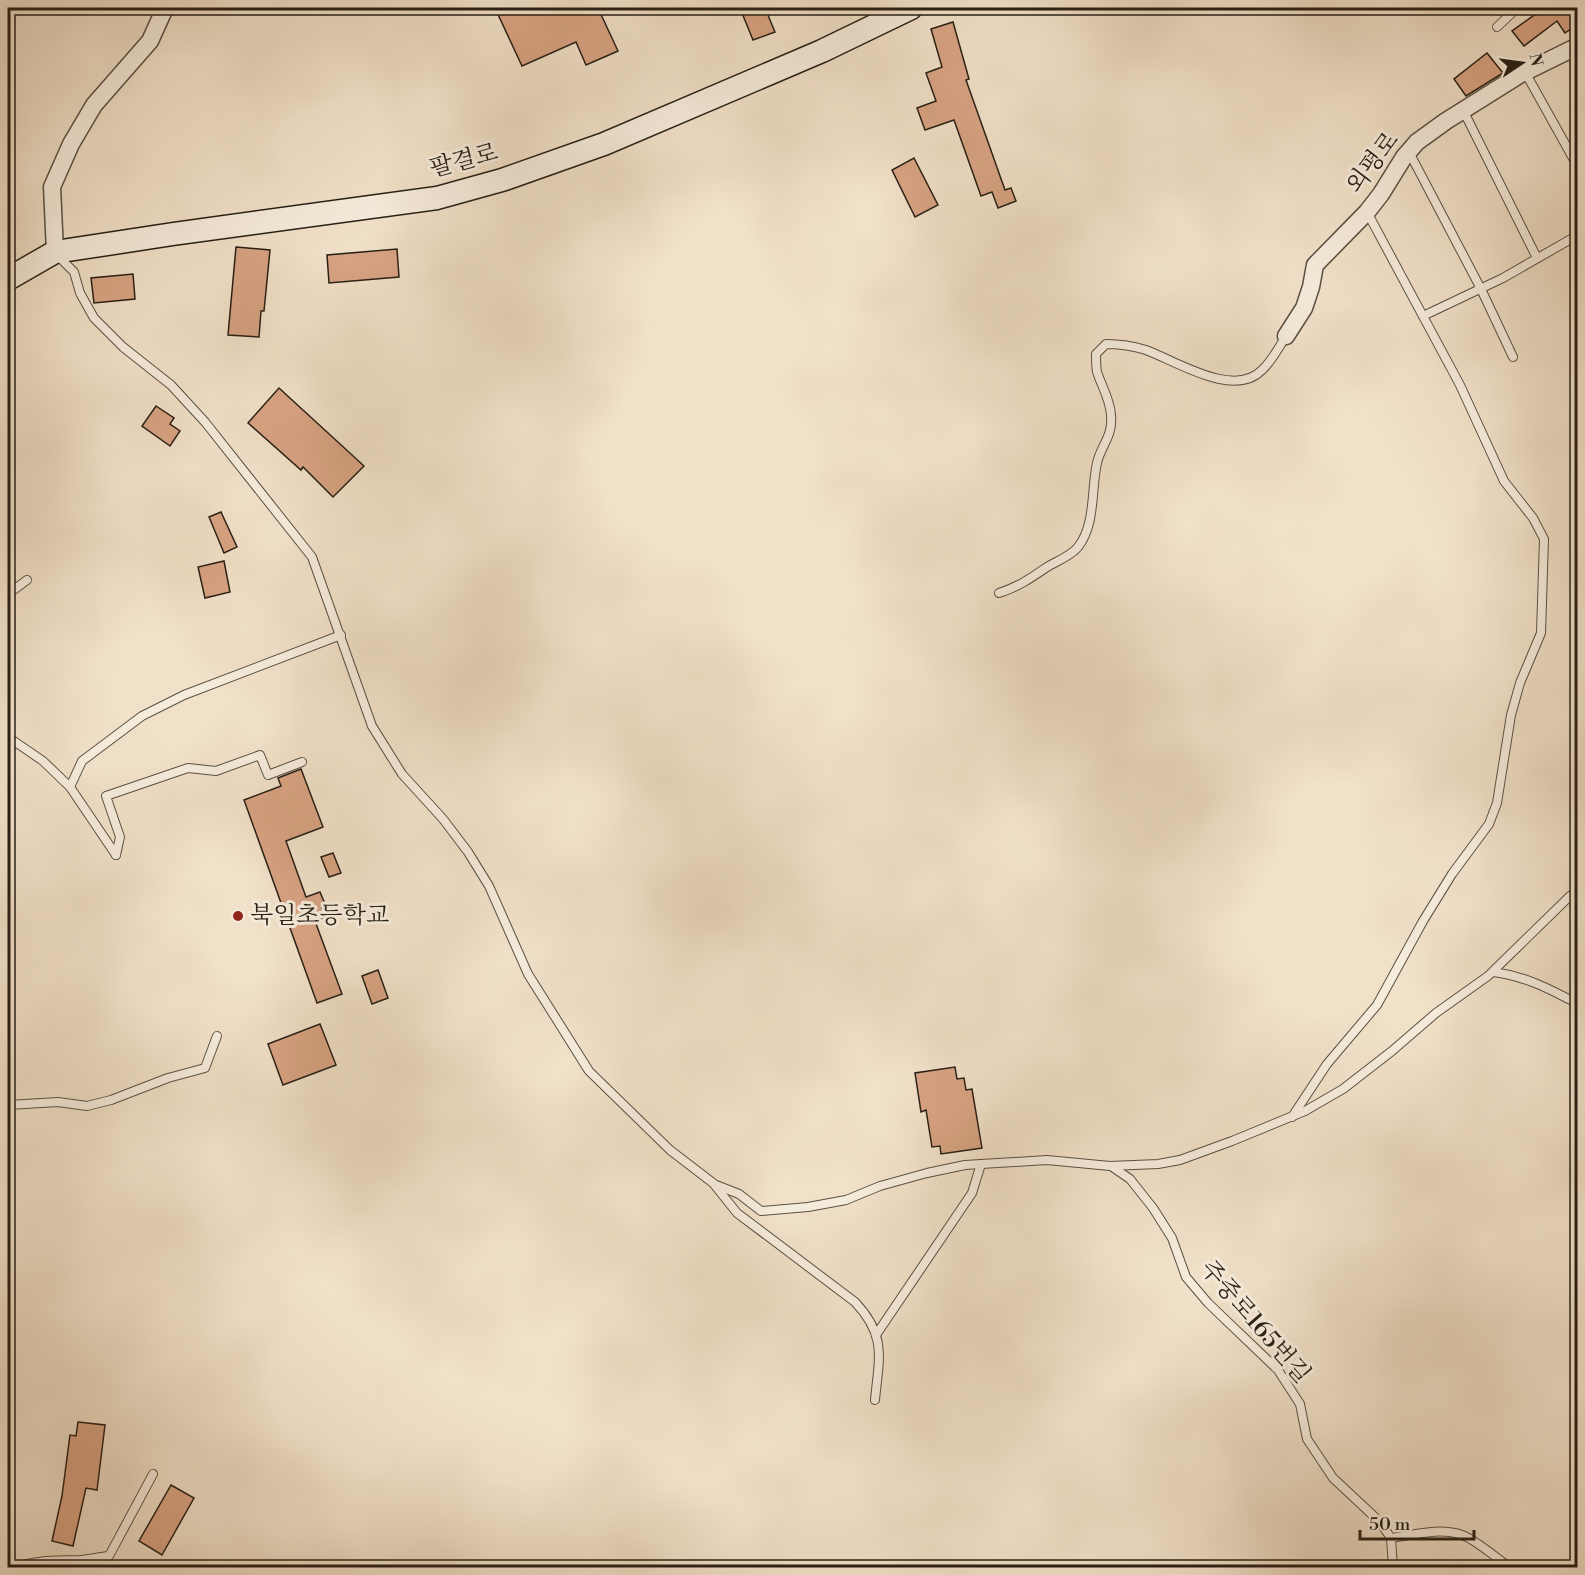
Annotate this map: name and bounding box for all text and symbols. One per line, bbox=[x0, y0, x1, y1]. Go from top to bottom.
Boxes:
north arrow bbox=[1492, 33, 1552, 93]
text: N bbox=[1524, 51, 1547, 69]
street label: 외평로 bbox=[1340, 126, 1406, 200]
street label: 팔결로 bbox=[427, 138, 501, 184]
place label: 북일초등학교 bbox=[250, 901, 389, 931]
marker: 북일초등학교 bbox=[231, 909, 245, 923]
street label: 주중로165번길 bbox=[1193, 1254, 1317, 1390]
scale bar bbox=[1360, 1503, 1474, 1541]
text: 50 m bbox=[1369, 1513, 1411, 1536]

